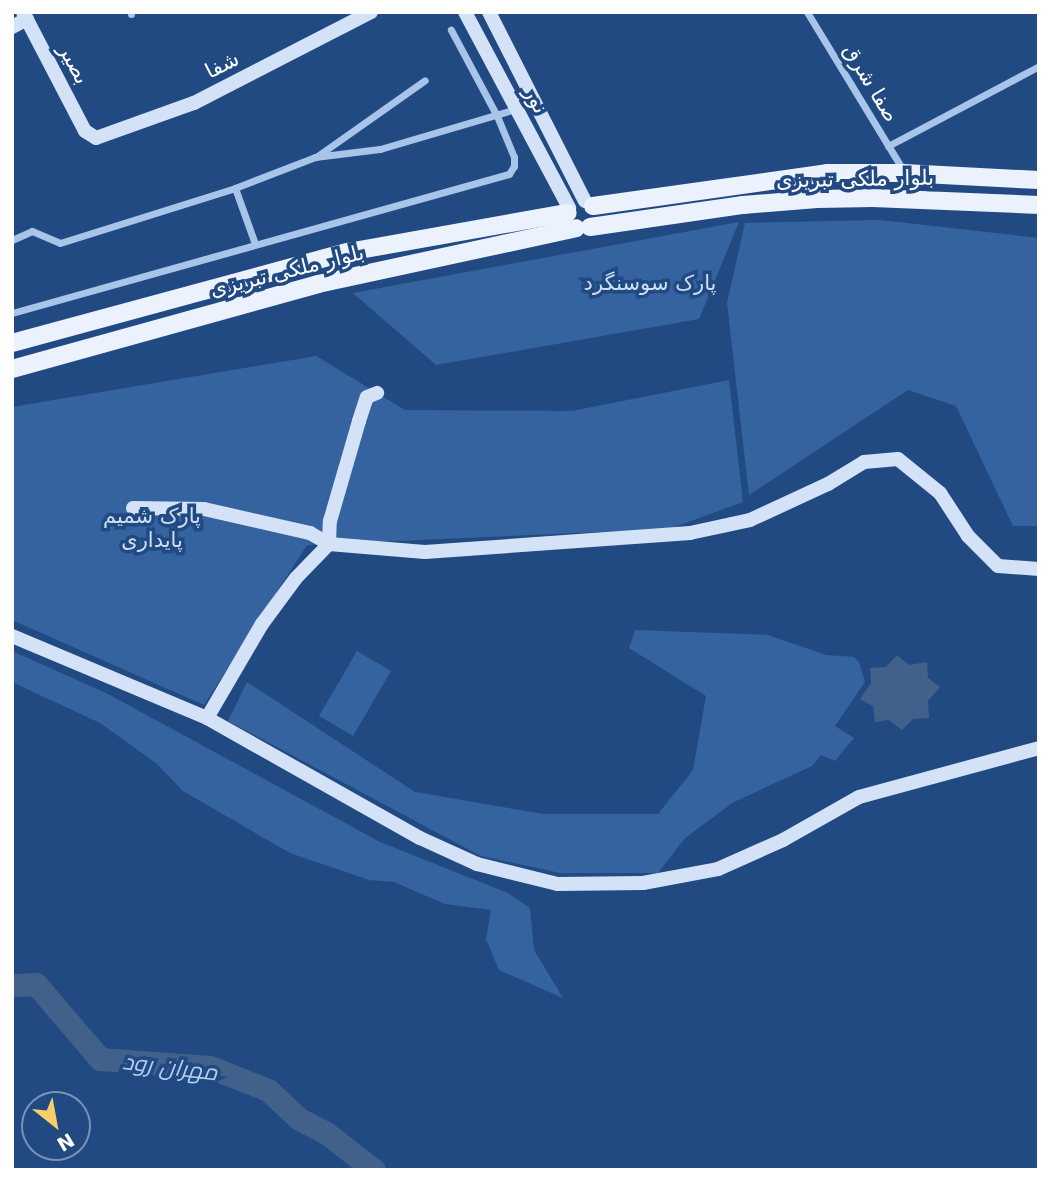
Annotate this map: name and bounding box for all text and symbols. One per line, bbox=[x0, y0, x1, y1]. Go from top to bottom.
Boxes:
street label: صفا شرق bbox=[838, 39, 904, 127]
street label: بصیر bbox=[53, 40, 95, 88]
street label: شفا bbox=[201, 46, 243, 84]
street label: نور bbox=[519, 82, 553, 118]
street label: بلوار ملکى تبریزى bbox=[776, 165, 934, 193]
street label: بلوار ملکى تبریزى bbox=[207, 240, 367, 302]
park label: پارک سوسنگرد bbox=[584, 270, 716, 296]
park label: پارک شمیم پایداری bbox=[103, 503, 201, 553]
water label: مهران رود bbox=[121, 1047, 219, 1087]
north arrow bbox=[21, 1091, 91, 1161]
text: N bbox=[53, 1129, 78, 1156]

